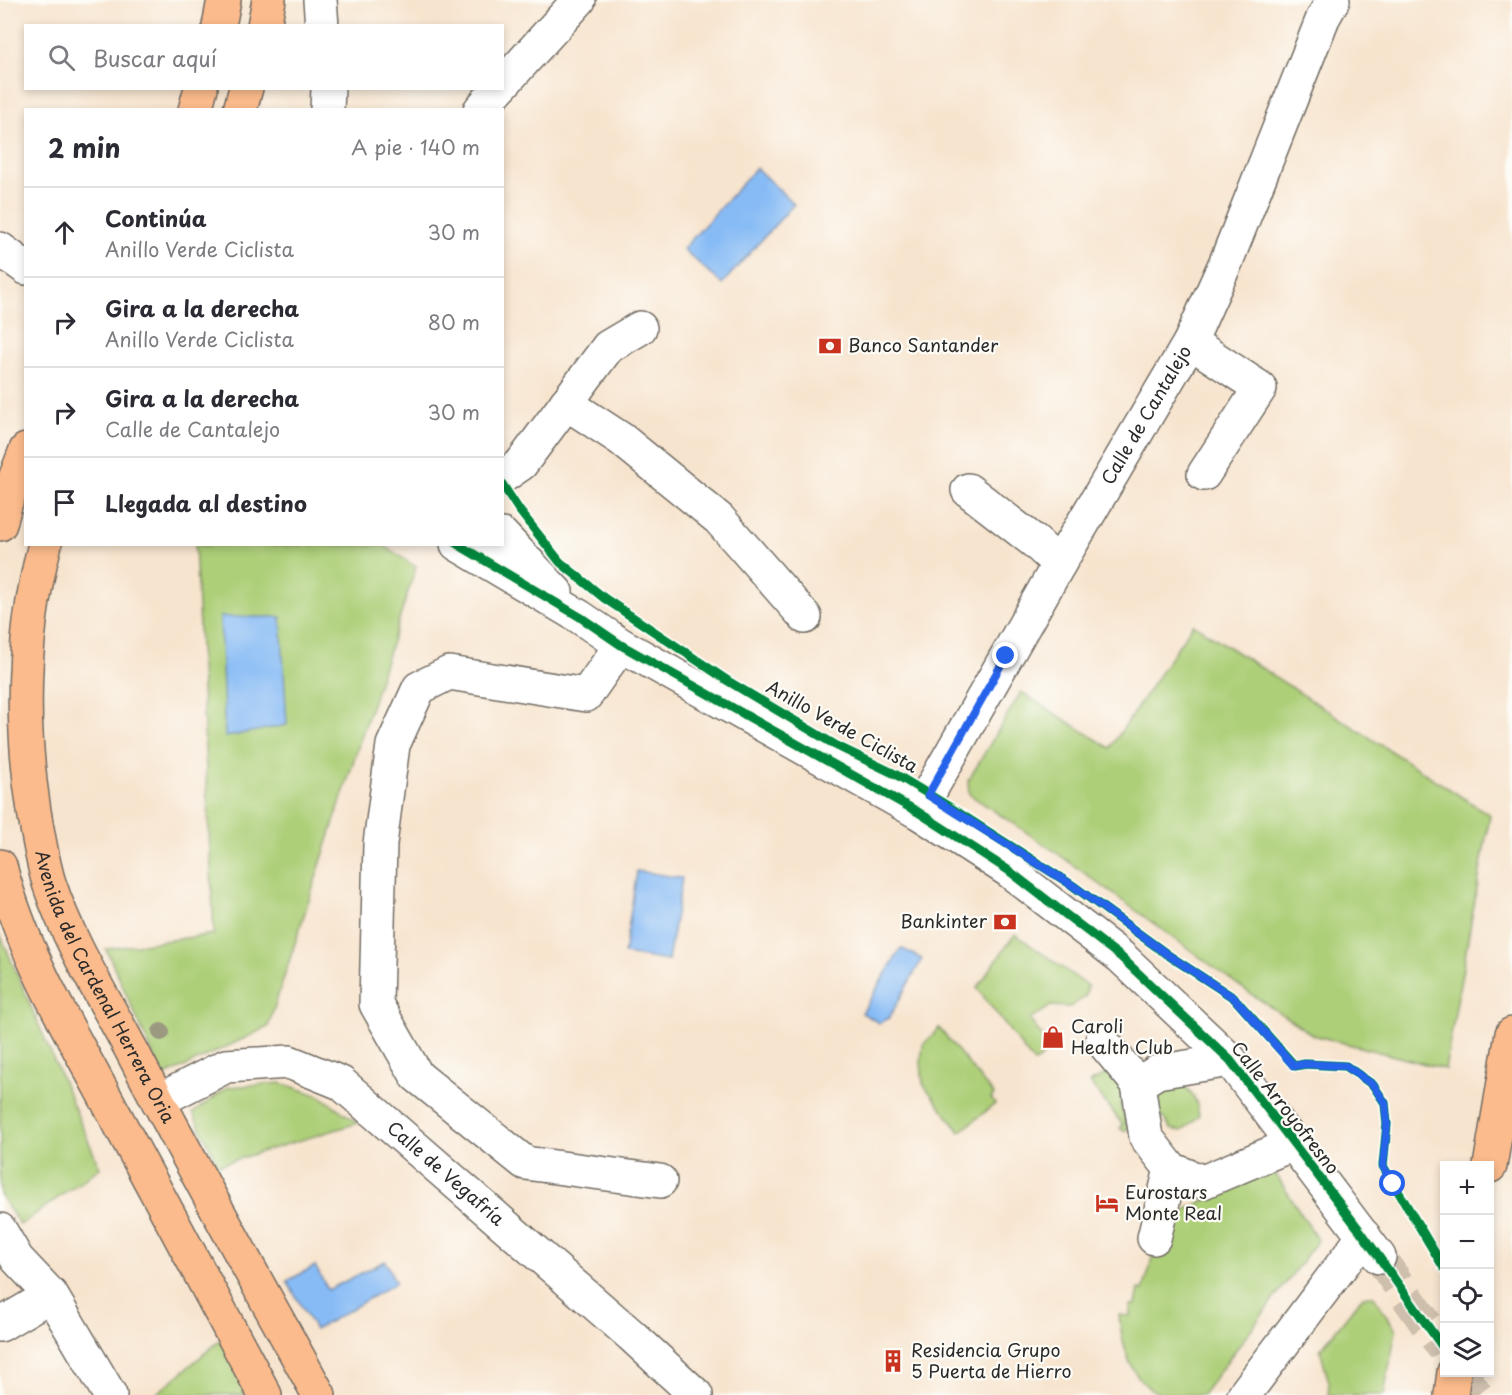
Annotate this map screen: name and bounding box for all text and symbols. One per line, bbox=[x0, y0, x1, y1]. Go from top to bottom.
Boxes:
search box bbox=[24, 24, 504, 90]
icon: search bbox=[45, 41, 78, 74]
text: Buscar aquí bbox=[93, 41, 217, 74]
text: 2 min bbox=[48, 128, 121, 167]
text: A pie · 140 m bbox=[351, 132, 480, 162]
text: Continúa bbox=[105, 201, 207, 234]
icon: ahead bbox=[48, 216, 81, 249]
text: 30 m bbox=[427, 217, 480, 247]
text: Anillo Verde Ciclista bbox=[105, 234, 294, 264]
text: Gira a la derecha bbox=[105, 291, 299, 324]
icon: right bbox=[48, 306, 81, 339]
text: 80 m bbox=[428, 307, 480, 337]
text: Anillo Verde Ciclista bbox=[105, 324, 294, 354]
place label: Banco Santander bbox=[848, 331, 999, 358]
bank icon: Banco Santander bbox=[817, 333, 843, 359]
street label: Calle de Cantalejo bbox=[1094, 340, 1197, 489]
text: Gira a la derecha bbox=[105, 381, 299, 414]
icon: right bbox=[48, 396, 81, 429]
text: 30 m bbox=[427, 397, 480, 427]
text: Calle de Cantalejo bbox=[105, 414, 280, 444]
icon: arrive bbox=[48, 486, 81, 519]
text: Llegada al destino bbox=[105, 486, 307, 519]
route end bbox=[992, 642, 1018, 668]
street label: Anillo Verde Ciclista bbox=[762, 673, 924, 779]
street label: Avenida del Cardenal Herrera Oria bbox=[29, 848, 183, 1128]
place label: Bankinter bbox=[900, 907, 988, 934]
bank icon: Bankinter bbox=[992, 909, 1018, 935]
place label: Caroli Health Club bbox=[1071, 1012, 1173, 1060]
shop icon: Caroli Health Club bbox=[1040, 1024, 1066, 1050]
street label: Calle Arroyofresno bbox=[1226, 1035, 1347, 1179]
street label: Calle de Vegafría bbox=[382, 1114, 512, 1232]
map controls bbox=[1440, 1161, 1494, 1377]
button: + bbox=[1440, 1161, 1494, 1215]
route start bbox=[1379, 1170, 1405, 1196]
place label: Eurostars Monte Real bbox=[1125, 1178, 1222, 1226]
hotel icon: Eurostars Monte Real bbox=[1094, 1190, 1120, 1216]
button: − bbox=[1440, 1215, 1494, 1269]
button: locate bbox=[1440, 1269, 1494, 1323]
button: layers bbox=[1440, 1323, 1494, 1377]
place label: Residencia Grupo 5 Puerta de Hierro bbox=[911, 1336, 1072, 1384]
building icon: Residencia Grupo 5 Puerta de Hierro bbox=[880, 1348, 906, 1374]

